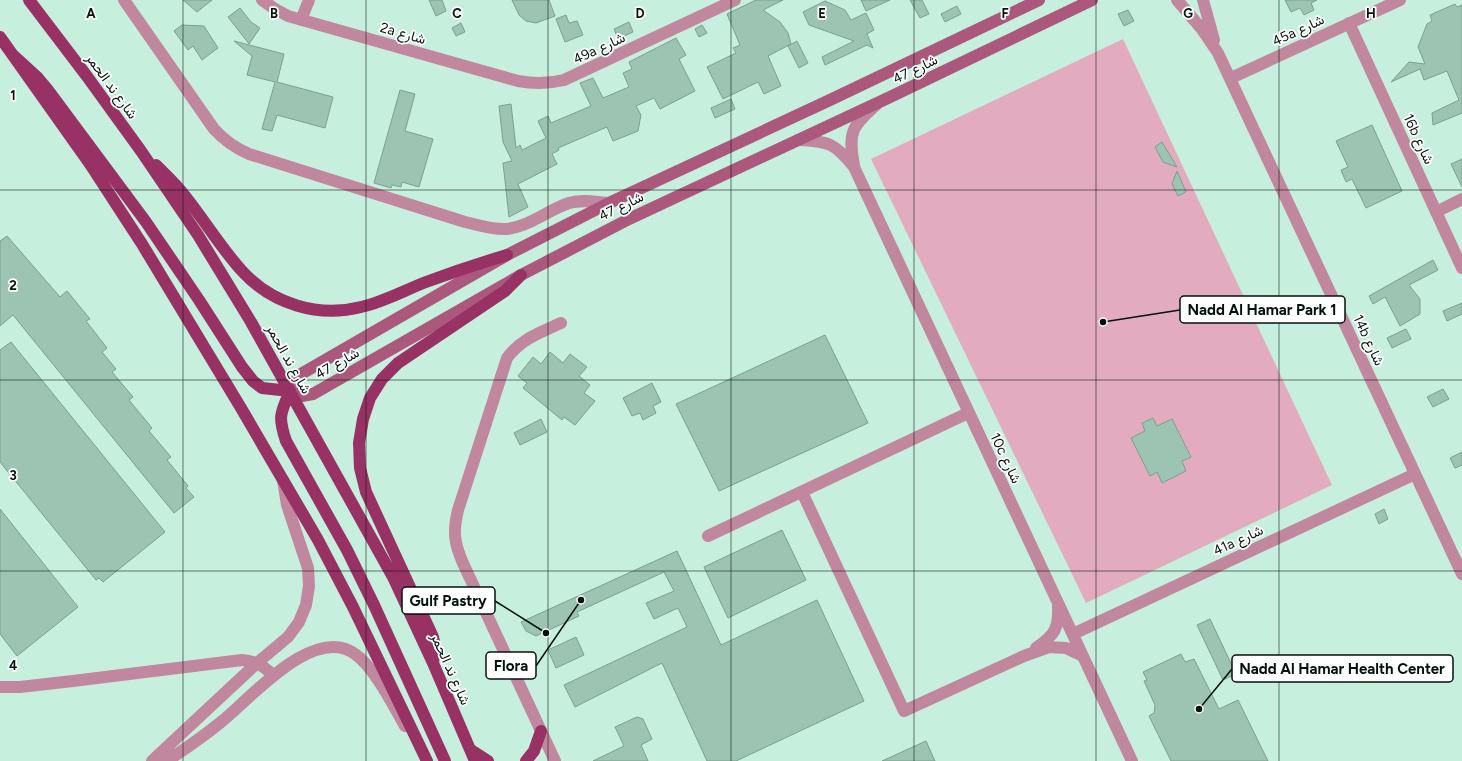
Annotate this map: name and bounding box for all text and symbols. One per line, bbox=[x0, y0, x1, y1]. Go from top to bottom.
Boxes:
text: A bbox=[86, 6, 96, 21]
text: B bbox=[270, 6, 278, 21]
text: C bbox=[452, 6, 462, 21]
text: D bbox=[635, 6, 645, 21]
text: E bbox=[818, 6, 826, 21]
text: F bbox=[1001, 6, 1009, 21]
text: G bbox=[1183, 6, 1193, 21]
text: H bbox=[1366, 6, 1376, 21]
street label: 45a شارع bbox=[1269, 11, 1328, 52]
street label: 2a شارع bbox=[378, 19, 428, 50]
street label: 49a شارع bbox=[571, 29, 629, 70]
street label: شارع ند الحمر bbox=[80, 49, 141, 124]
street label: شارع 47 bbox=[890, 51, 941, 89]
text: 1 bbox=[10, 88, 16, 103]
street label: 16b شارع bbox=[1398, 111, 1438, 168]
street label: شارع 47 bbox=[596, 188, 647, 226]
text: 2 bbox=[9, 278, 17, 293]
callout: Nadd Al Hamar Park 1 bbox=[1180, 296, 1345, 323]
text: Nadd Al Hamar Park 1 bbox=[1187, 301, 1337, 319]
street label: 14b شارع bbox=[1348, 312, 1388, 369]
street label: شارع ند الحمر bbox=[260, 321, 315, 398]
street label: شارع 47 bbox=[312, 344, 363, 384]
street label: 10c شارع bbox=[985, 430, 1025, 487]
text: 3 bbox=[9, 468, 17, 483]
street label: 41a شارع bbox=[1210, 521, 1267, 561]
callout: Gulf Pastry bbox=[402, 587, 495, 614]
text: Gulf Pastry bbox=[409, 592, 487, 610]
street label: شارع ند الحمر bbox=[425, 630, 474, 709]
callout: Flora bbox=[486, 652, 536, 679]
callout: Nadd Al Hamar Health Center bbox=[1232, 655, 1453, 682]
text: Flora bbox=[494, 657, 528, 675]
text: 4 bbox=[9, 658, 17, 673]
text: Nadd Al Hamar Health Center bbox=[1239, 660, 1445, 678]

